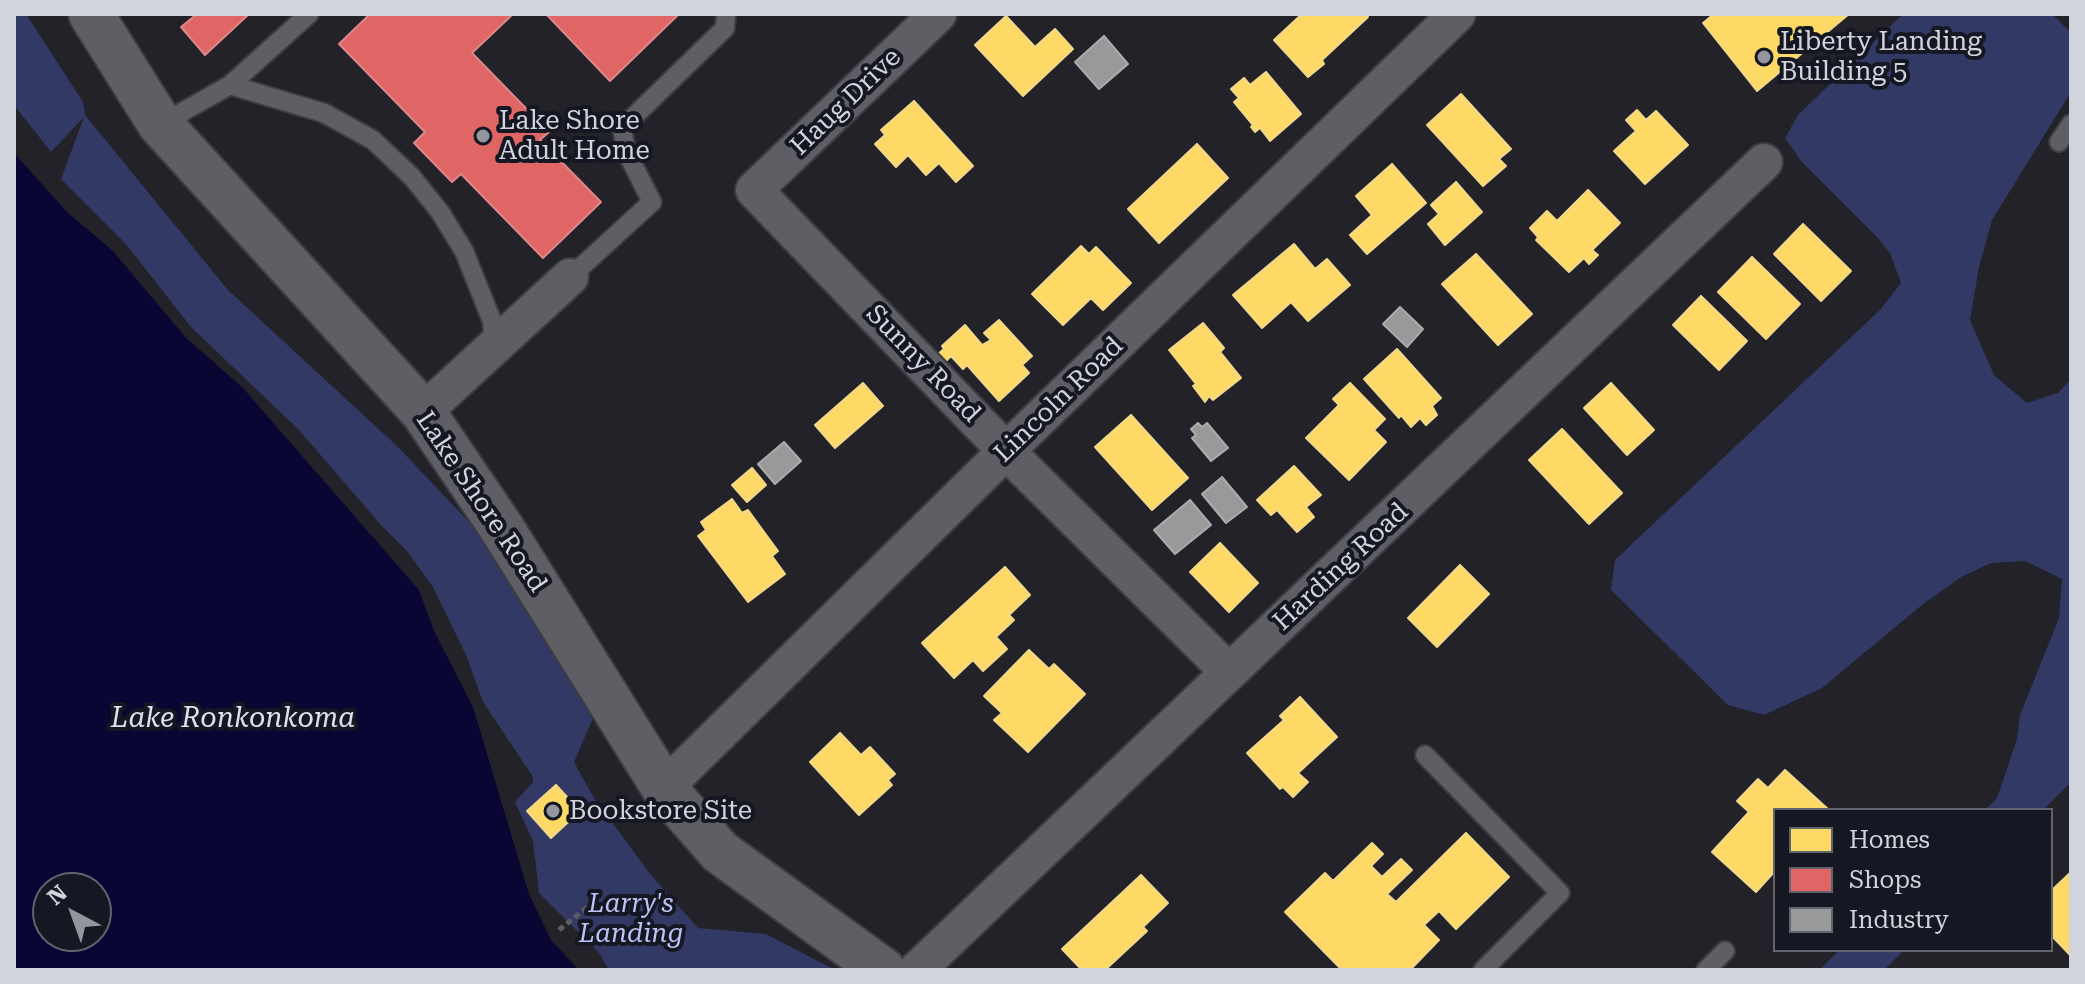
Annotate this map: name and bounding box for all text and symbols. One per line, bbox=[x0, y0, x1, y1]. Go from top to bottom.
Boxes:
place label: Liberty Landing Building 5 bbox=[1780, 26, 1982, 88]
street label: Haug Drive bbox=[785, 42, 907, 162]
marker: Liberty Landing Building 5 bbox=[1755, 48, 1773, 66]
place label: Lake Shore Adult Home bbox=[499, 105, 650, 166]
marker: Lake Shore Adult Home bbox=[474, 127, 492, 145]
street label: Sunny Road bbox=[859, 299, 987, 429]
street label: Lincoln Road bbox=[988, 331, 1130, 469]
street label: Lake Shore Road bbox=[409, 406, 553, 598]
street label: Harding Road bbox=[1267, 497, 1415, 637]
water label: Lake Ronkonkoma bbox=[111, 702, 355, 736]
place label: Bookstore Site bbox=[569, 795, 752, 827]
marker: Bookstore Site bbox=[544, 802, 562, 820]
legend bbox=[1773, 808, 2053, 952]
text: Homes bbox=[1849, 826, 1930, 854]
text: Shops bbox=[1849, 866, 1921, 894]
north arrow bbox=[32, 872, 112, 952]
text: N bbox=[43, 880, 72, 910]
park label: Larry's Landing bbox=[579, 888, 683, 950]
text: Industry bbox=[1849, 906, 1949, 934]

